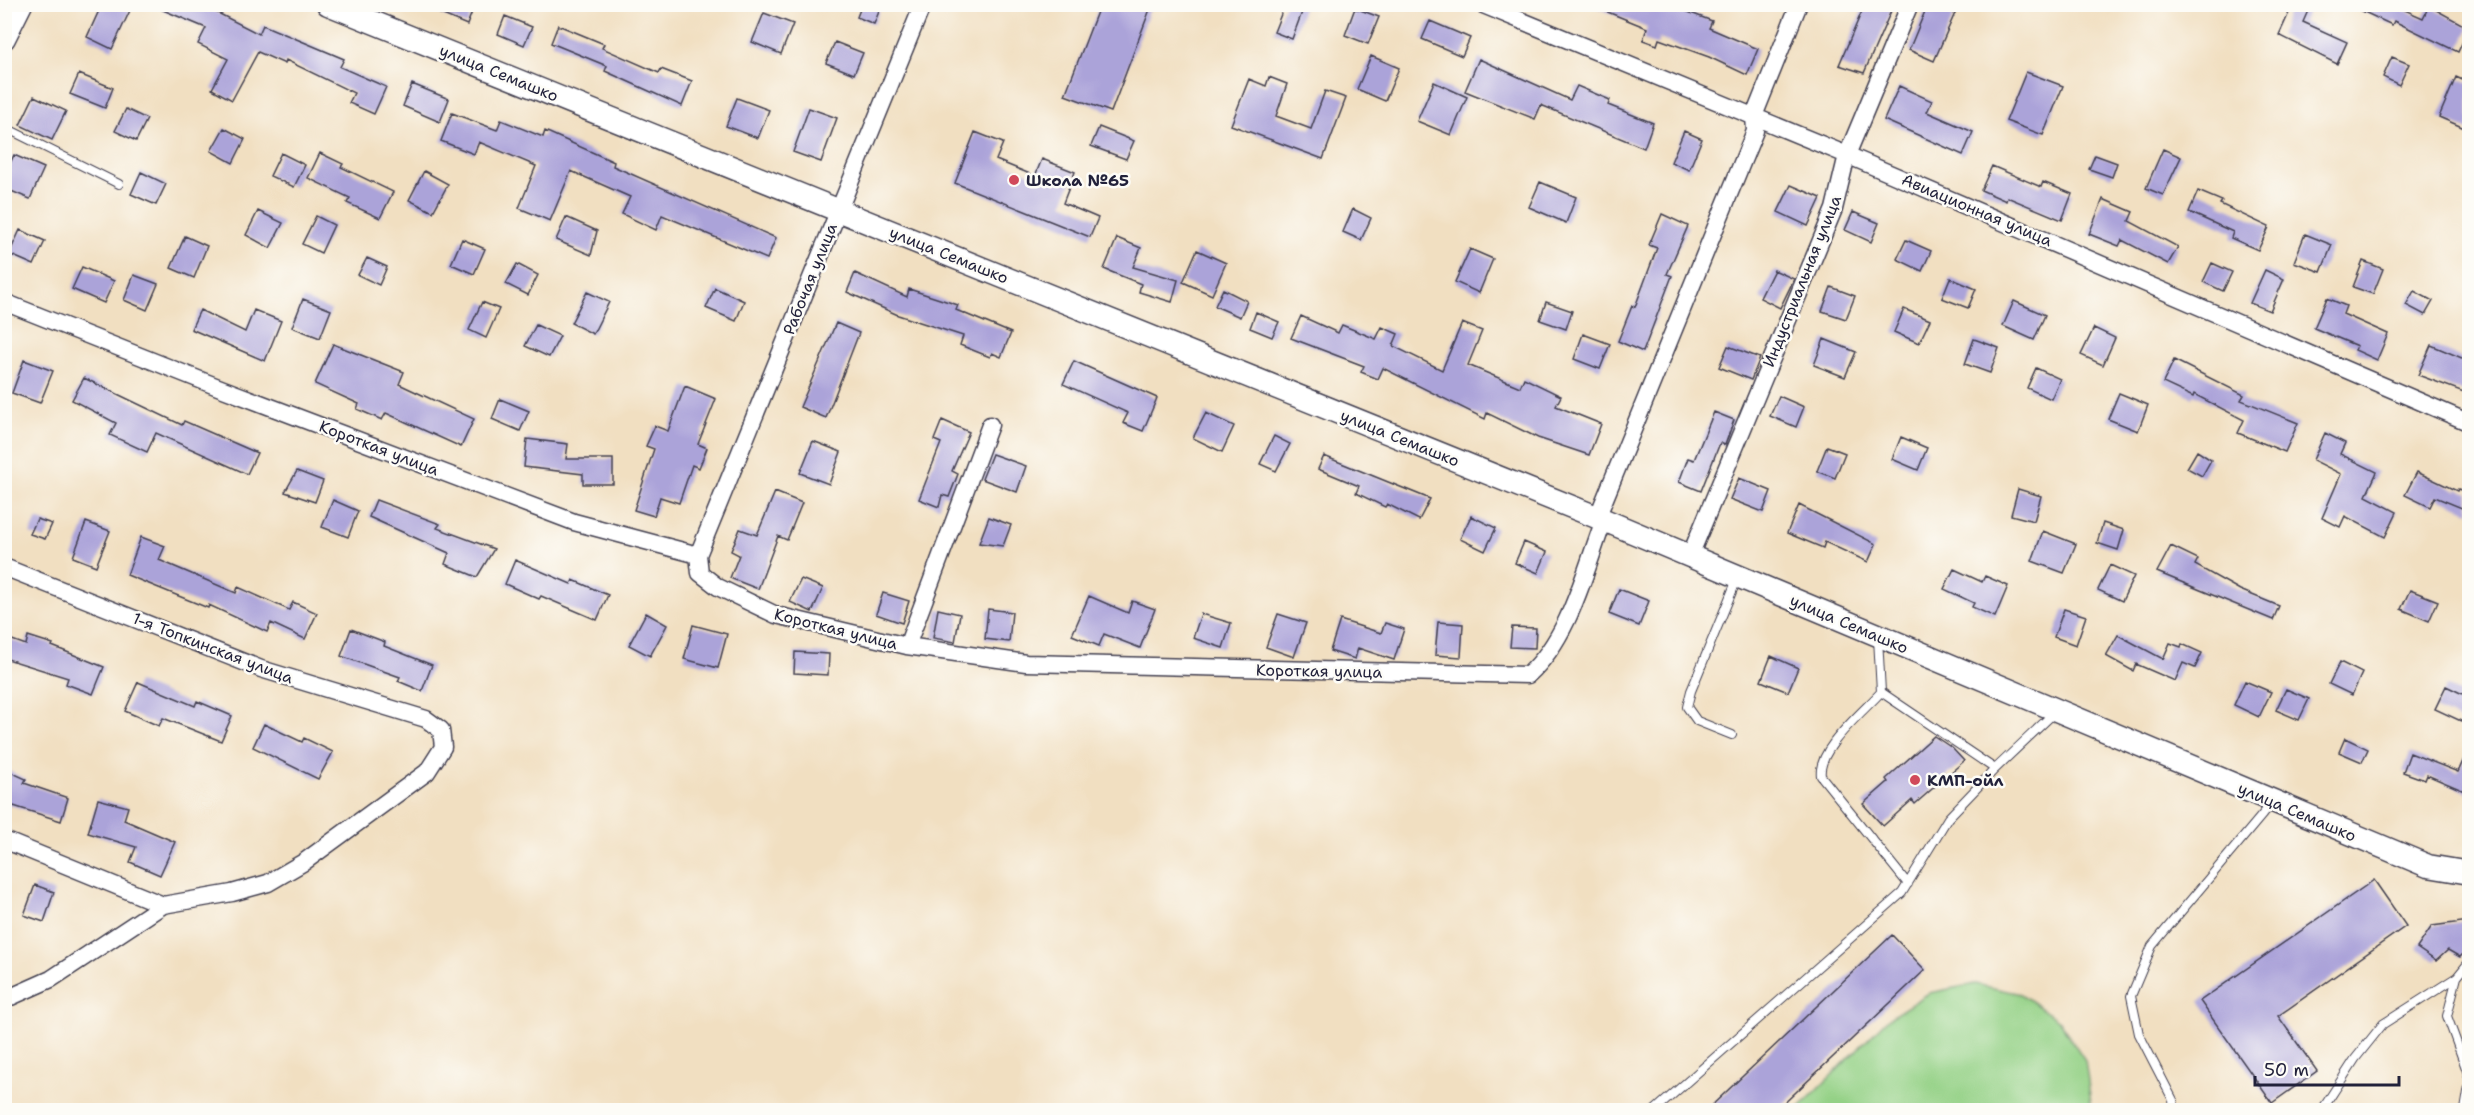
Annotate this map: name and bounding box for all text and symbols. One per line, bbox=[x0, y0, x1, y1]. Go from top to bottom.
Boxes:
street label: улица Семашко bbox=[436, 40, 562, 106]
street label: Авиационная улица bbox=[1899, 169, 2055, 251]
place label: Школа №65 bbox=[1026, 170, 1129, 191]
marker: Школа №65 bbox=[1007, 173, 1021, 187]
street label: Индустриальная улица bbox=[1758, 192, 1846, 370]
street label: Рабочая улица bbox=[778, 220, 842, 338]
street label: улица Семашко bbox=[886, 222, 1012, 288]
street label: улица Семашко bbox=[1337, 405, 1463, 471]
street label: Короткая улица bbox=[316, 416, 442, 480]
street label: улица Семашко bbox=[1787, 590, 1911, 658]
street label: Короткая улица bbox=[772, 604, 900, 654]
street label: 1-я Топкинская улица bbox=[130, 608, 296, 688]
street label: Короткая улица bbox=[1256, 659, 1382, 683]
place label: КМП-ойл bbox=[1927, 770, 2004, 791]
marker: КМП-ойл bbox=[1908, 773, 1922, 787]
street label: улица Семашко bbox=[2235, 778, 2359, 846]
scale bar bbox=[2255, 1049, 2399, 1087]
text: 50 m bbox=[2264, 1058, 2309, 1082]

